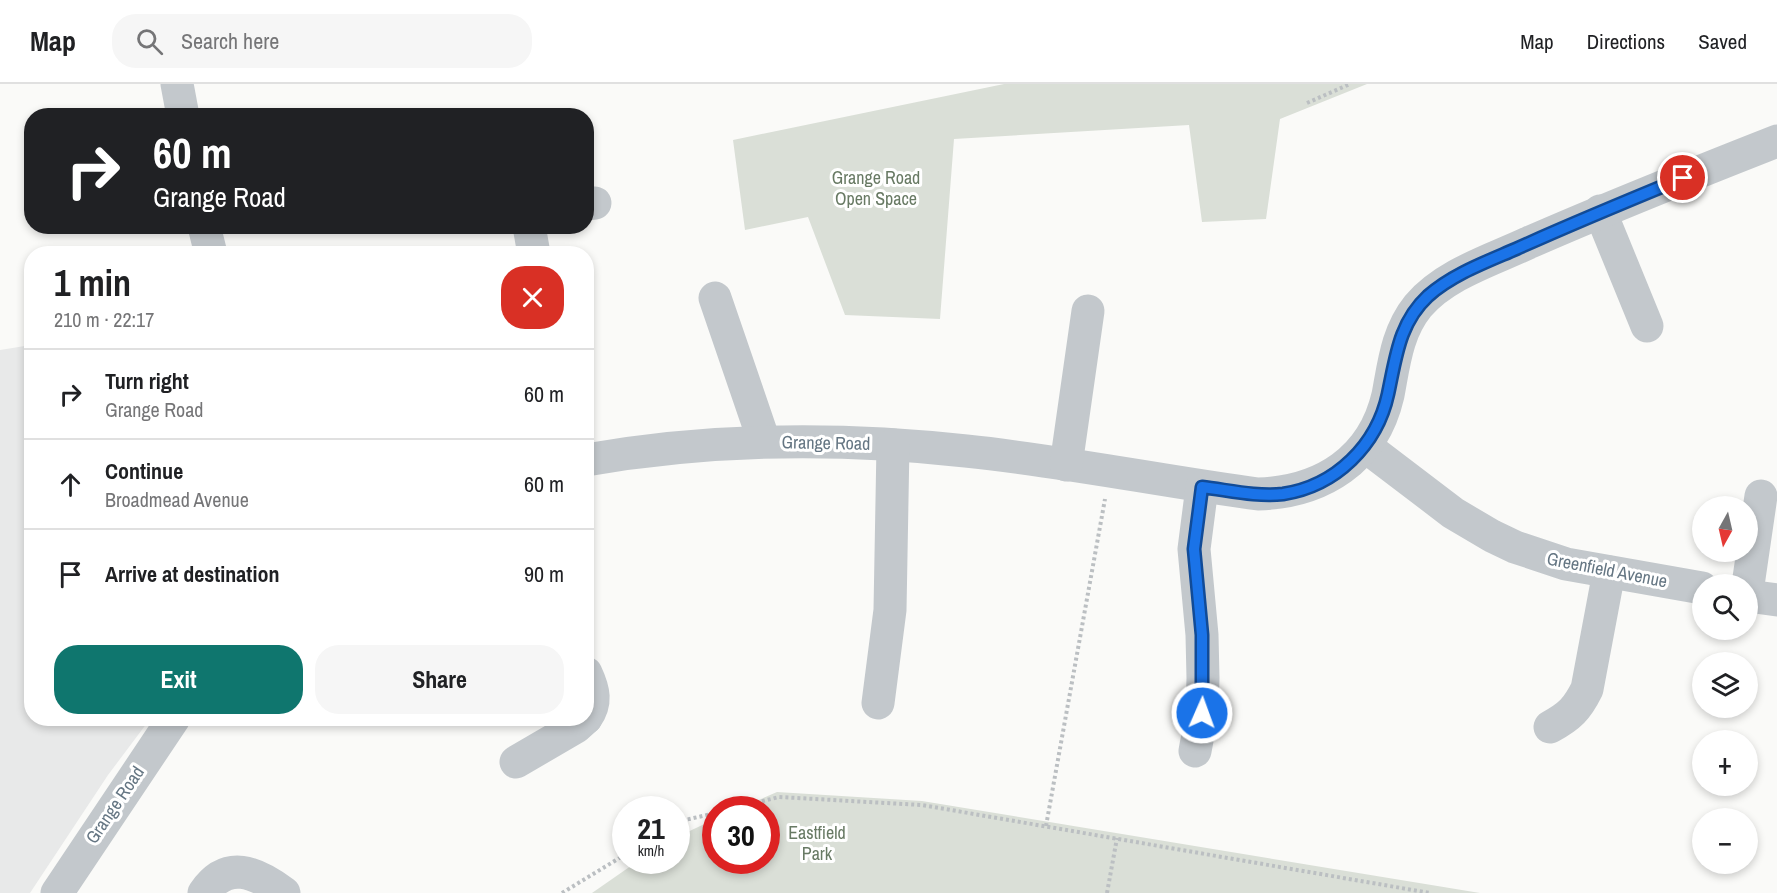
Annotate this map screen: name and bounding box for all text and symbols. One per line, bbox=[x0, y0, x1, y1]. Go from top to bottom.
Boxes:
search box bbox=[112, 14, 532, 68]
text: Map bbox=[30, 22, 76, 60]
icon: search bbox=[133, 25, 166, 58]
text: Search here bbox=[181, 26, 279, 56]
text: Map bbox=[1520, 27, 1554, 56]
text: Directions bbox=[1587, 27, 1665, 56]
text: Saved bbox=[1698, 27, 1747, 56]
text: 60 m bbox=[153, 125, 232, 181]
icon: right bbox=[54, 132, 132, 210]
pin bbox=[1657, 152, 1708, 203]
icon: arrive bbox=[1666, 161, 1699, 194]
park label: Grange Road Open Space bbox=[832, 165, 920, 211]
text: Grange Road bbox=[153, 179, 286, 215]
text: 1 min bbox=[54, 259, 131, 307]
button: close bbox=[501, 266, 564, 329]
text: 210 m · 22:17 bbox=[54, 306, 154, 333]
text: Turn right bbox=[105, 366, 189, 396]
icon: right bbox=[54, 378, 87, 411]
text: 60 m bbox=[524, 379, 564, 409]
text: Grange Road bbox=[105, 396, 203, 423]
street label: Grange Road bbox=[781, 429, 871, 456]
text: Continue bbox=[105, 456, 183, 486]
icon: ahead bbox=[54, 468, 87, 501]
text: 60 m bbox=[524, 469, 564, 499]
text: Broadmead Avenue bbox=[105, 486, 249, 513]
north arrow bbox=[1692, 496, 1758, 562]
map controls bbox=[1692, 496, 1758, 874]
street label: Greenfield Avenue bbox=[1545, 546, 1669, 593]
icon: arrive bbox=[54, 558, 87, 591]
text: Arrive at destination bbox=[105, 559, 279, 589]
text: 90 m bbox=[524, 559, 564, 589]
button: search bbox=[1692, 574, 1758, 640]
button: Exit bbox=[54, 645, 303, 714]
button: Share bbox=[315, 645, 564, 714]
button: layers bbox=[1692, 652, 1758, 718]
position arrow bbox=[1170, 681, 1234, 745]
button: + bbox=[1692, 730, 1758, 796]
street label: Grange Road bbox=[79, 761, 150, 848]
speed limit sign: 30 bbox=[702, 796, 780, 874]
text: 21 bbox=[637, 808, 665, 848]
button: − bbox=[1692, 808, 1758, 874]
park label: Eastfield Park bbox=[788, 820, 846, 866]
text: km/h bbox=[638, 840, 664, 861]

